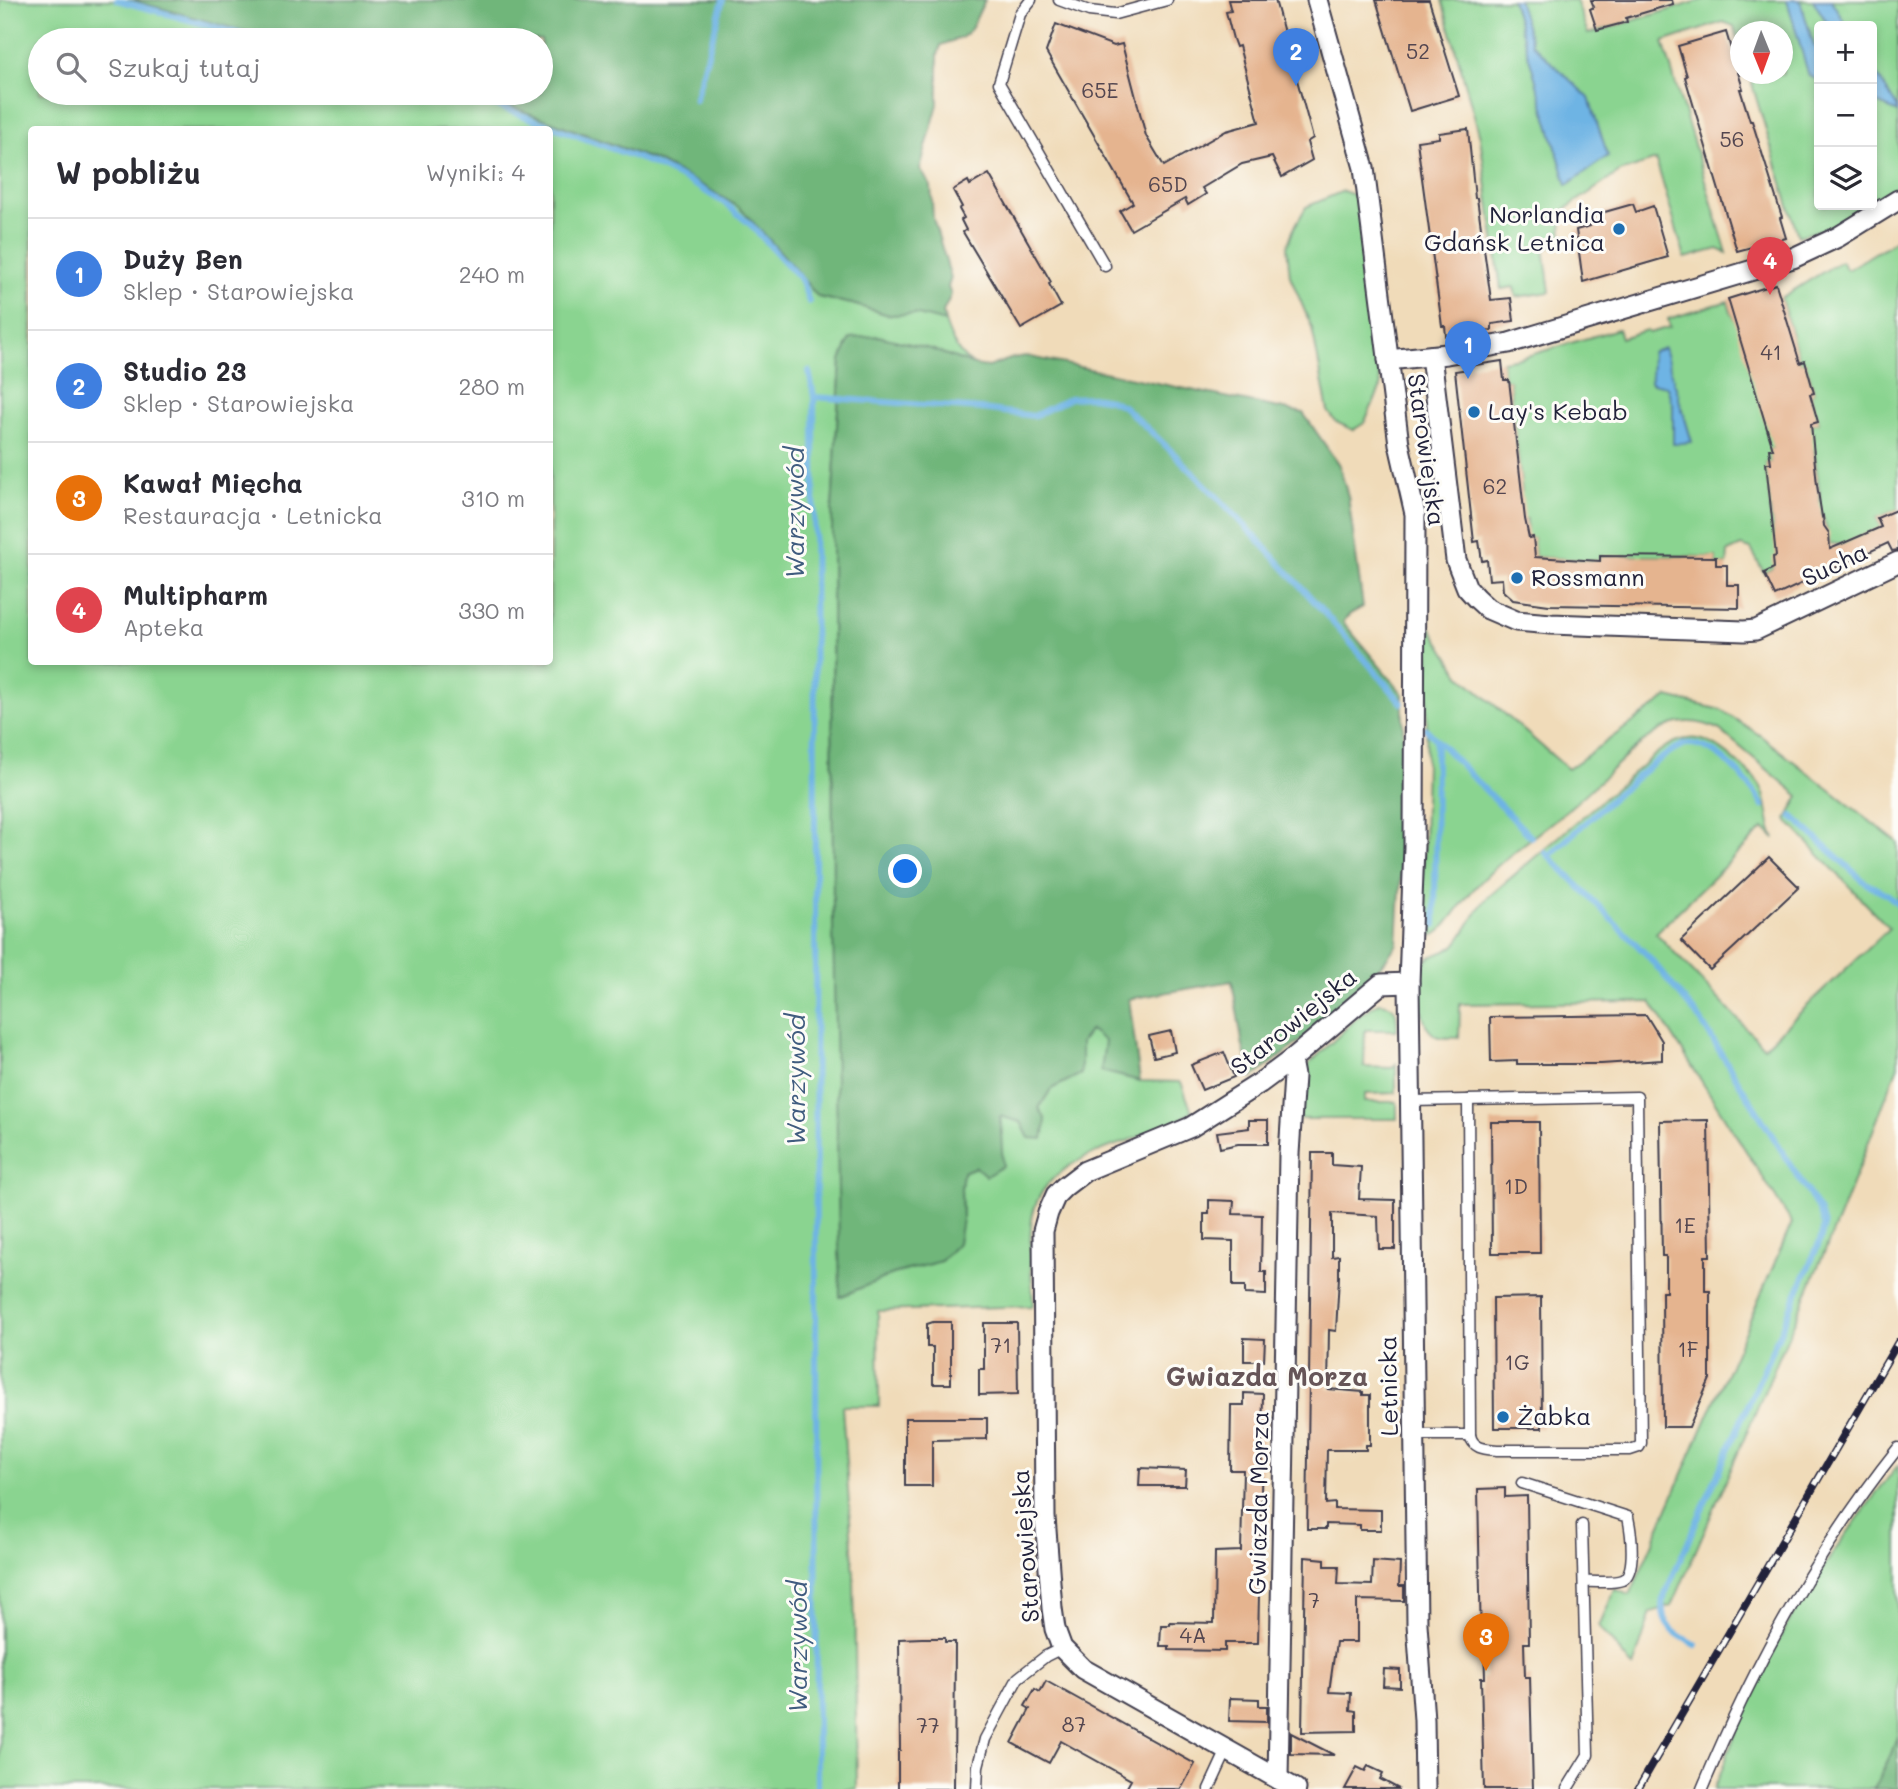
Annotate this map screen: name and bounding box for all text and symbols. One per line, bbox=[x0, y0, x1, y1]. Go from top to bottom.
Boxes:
north arrow bbox=[1730, 21, 1793, 84]
map controls bbox=[1814, 21, 1877, 210]
button: + bbox=[1814, 21, 1877, 84]
search box bbox=[28, 28, 553, 105]
pin: 2 bbox=[1273, 28, 1319, 86]
house number: 52 bbox=[1406, 37, 1430, 64]
icon: search bbox=[52, 48, 90, 86]
text: Szukaj tutaj bbox=[108, 50, 260, 84]
house number: 65E bbox=[1082, 76, 1118, 103]
button: − bbox=[1814, 84, 1877, 147]
house number: 56 bbox=[1720, 125, 1744, 152]
button: layers bbox=[1814, 147, 1877, 210]
text: W pobliżu bbox=[56, 152, 201, 192]
text: Wyniki: 4 bbox=[426, 157, 525, 187]
house number: 65D bbox=[1148, 170, 1188, 197]
place label: Norlandia Gdańsk Letnica bbox=[1424, 198, 1605, 257]
marker: Norlandia Gdańsk Letnica bbox=[1611, 221, 1627, 237]
pin: 4 bbox=[1747, 237, 1793, 295]
text: Duży Ben bbox=[123, 242, 243, 276]
text: 1 bbox=[74, 259, 84, 289]
text: 240 m bbox=[459, 259, 525, 289]
text: Sklep · Starowiejska bbox=[123, 276, 354, 306]
pin: 1 bbox=[1445, 321, 1491, 379]
house number: 41 bbox=[1760, 338, 1782, 365]
text: Studio 23 bbox=[123, 354, 246, 388]
text: 2 bbox=[73, 371, 85, 401]
text: 280 m bbox=[458, 371, 525, 401]
street label: Starowiejska bbox=[1401, 372, 1454, 528]
text: Sklep · Starowiejska bbox=[123, 388, 354, 418]
place label: Lay's Kebab bbox=[1488, 395, 1628, 426]
marker: Lay's Kebab bbox=[1466, 404, 1482, 420]
water label: Warzywód bbox=[777, 445, 811, 579]
text: Kawał Mięcha bbox=[123, 466, 303, 500]
house number: 62 bbox=[1483, 472, 1507, 499]
text: 3 bbox=[72, 483, 86, 513]
text: 310 m bbox=[461, 483, 525, 513]
text: Restauracja · Letnicka bbox=[123, 500, 383, 530]
street label: Sucha bbox=[1796, 535, 1872, 592]
place label: Rossmann bbox=[1531, 561, 1645, 592]
marker: Rossmann bbox=[1509, 570, 1525, 586]
text: Multipharm bbox=[123, 578, 268, 612]
text: 4 bbox=[72, 595, 86, 625]
text: 330 m bbox=[458, 595, 525, 625]
text: Apteka bbox=[123, 612, 204, 642]
your location bbox=[888, 854, 922, 888]
street label: Starowiejska bbox=[1224, 960, 1362, 1081]
water label: Warzywód bbox=[778, 1012, 812, 1146]
house number: 1D bbox=[1504, 1172, 1528, 1199]
house number: 1E bbox=[1674, 1211, 1696, 1238]
house number: 71 bbox=[990, 1331, 1012, 1358]
house number: 1F bbox=[1677, 1335, 1699, 1362]
street label: Letnicka bbox=[1371, 1336, 1404, 1437]
house number: 1G bbox=[1505, 1348, 1529, 1375]
district label: Gwiazda Morza bbox=[1166, 1359, 1368, 1393]
place label: Żabka bbox=[1517, 1400, 1591, 1431]
marker: Żabka bbox=[1495, 1409, 1511, 1425]
street label: Gwiazda Morza bbox=[1240, 1411, 1275, 1595]
street label: Starowiejska bbox=[1004, 1468, 1045, 1624]
water label: Warzywód bbox=[780, 1579, 814, 1713]
house number: 7 bbox=[1308, 1586, 1320, 1613]
pin: 3 bbox=[1463, 1613, 1509, 1671]
house number: 4A bbox=[1180, 1621, 1206, 1648]
house number: 87 bbox=[1062, 1710, 1086, 1737]
house number: 77 bbox=[916, 1711, 940, 1738]

